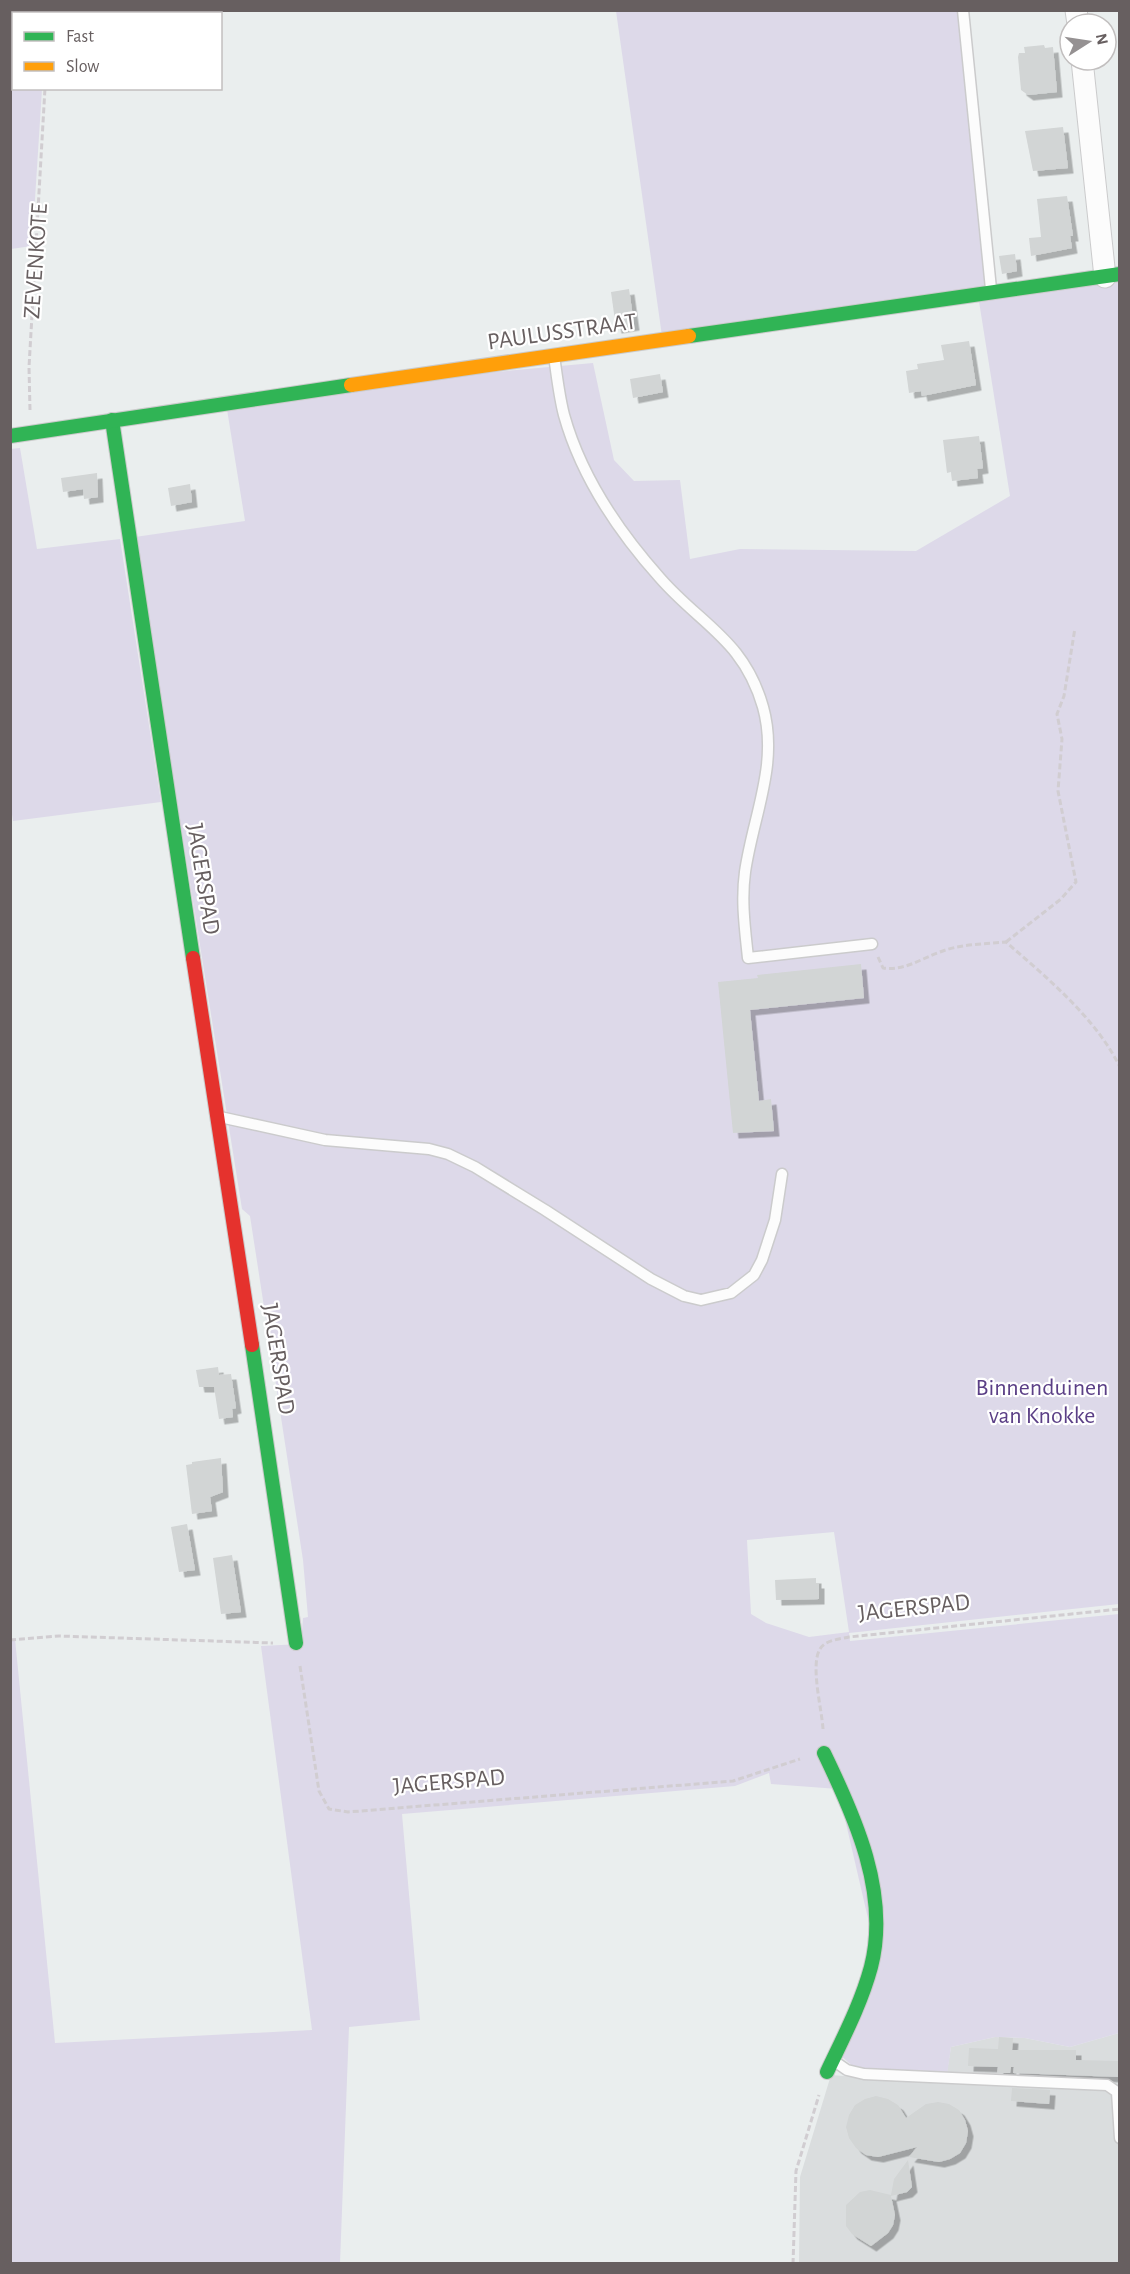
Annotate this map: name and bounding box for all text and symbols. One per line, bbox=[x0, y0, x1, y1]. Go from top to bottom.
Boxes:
legend bbox=[12, 12, 222, 90]
north arrow bbox=[1058, 12, 1118, 72]
text: Fast bbox=[66, 28, 94, 46]
text: N bbox=[1093, 32, 1111, 46]
text: Slow bbox=[66, 58, 99, 76]
street label: ZEVENKOTE bbox=[20, 202, 52, 320]
street label: PAULUSSTRAAT bbox=[486, 310, 638, 354]
street label: JAGERSPAD bbox=[182, 822, 224, 936]
street label: JAGERSPAD bbox=[257, 1302, 299, 1416]
park label: Binnenduinen van Knokke bbox=[976, 1376, 1108, 1428]
street label: JAGERSPAD bbox=[857, 1590, 971, 1626]
street label: JAGERSPAD bbox=[392, 1765, 506, 1799]

